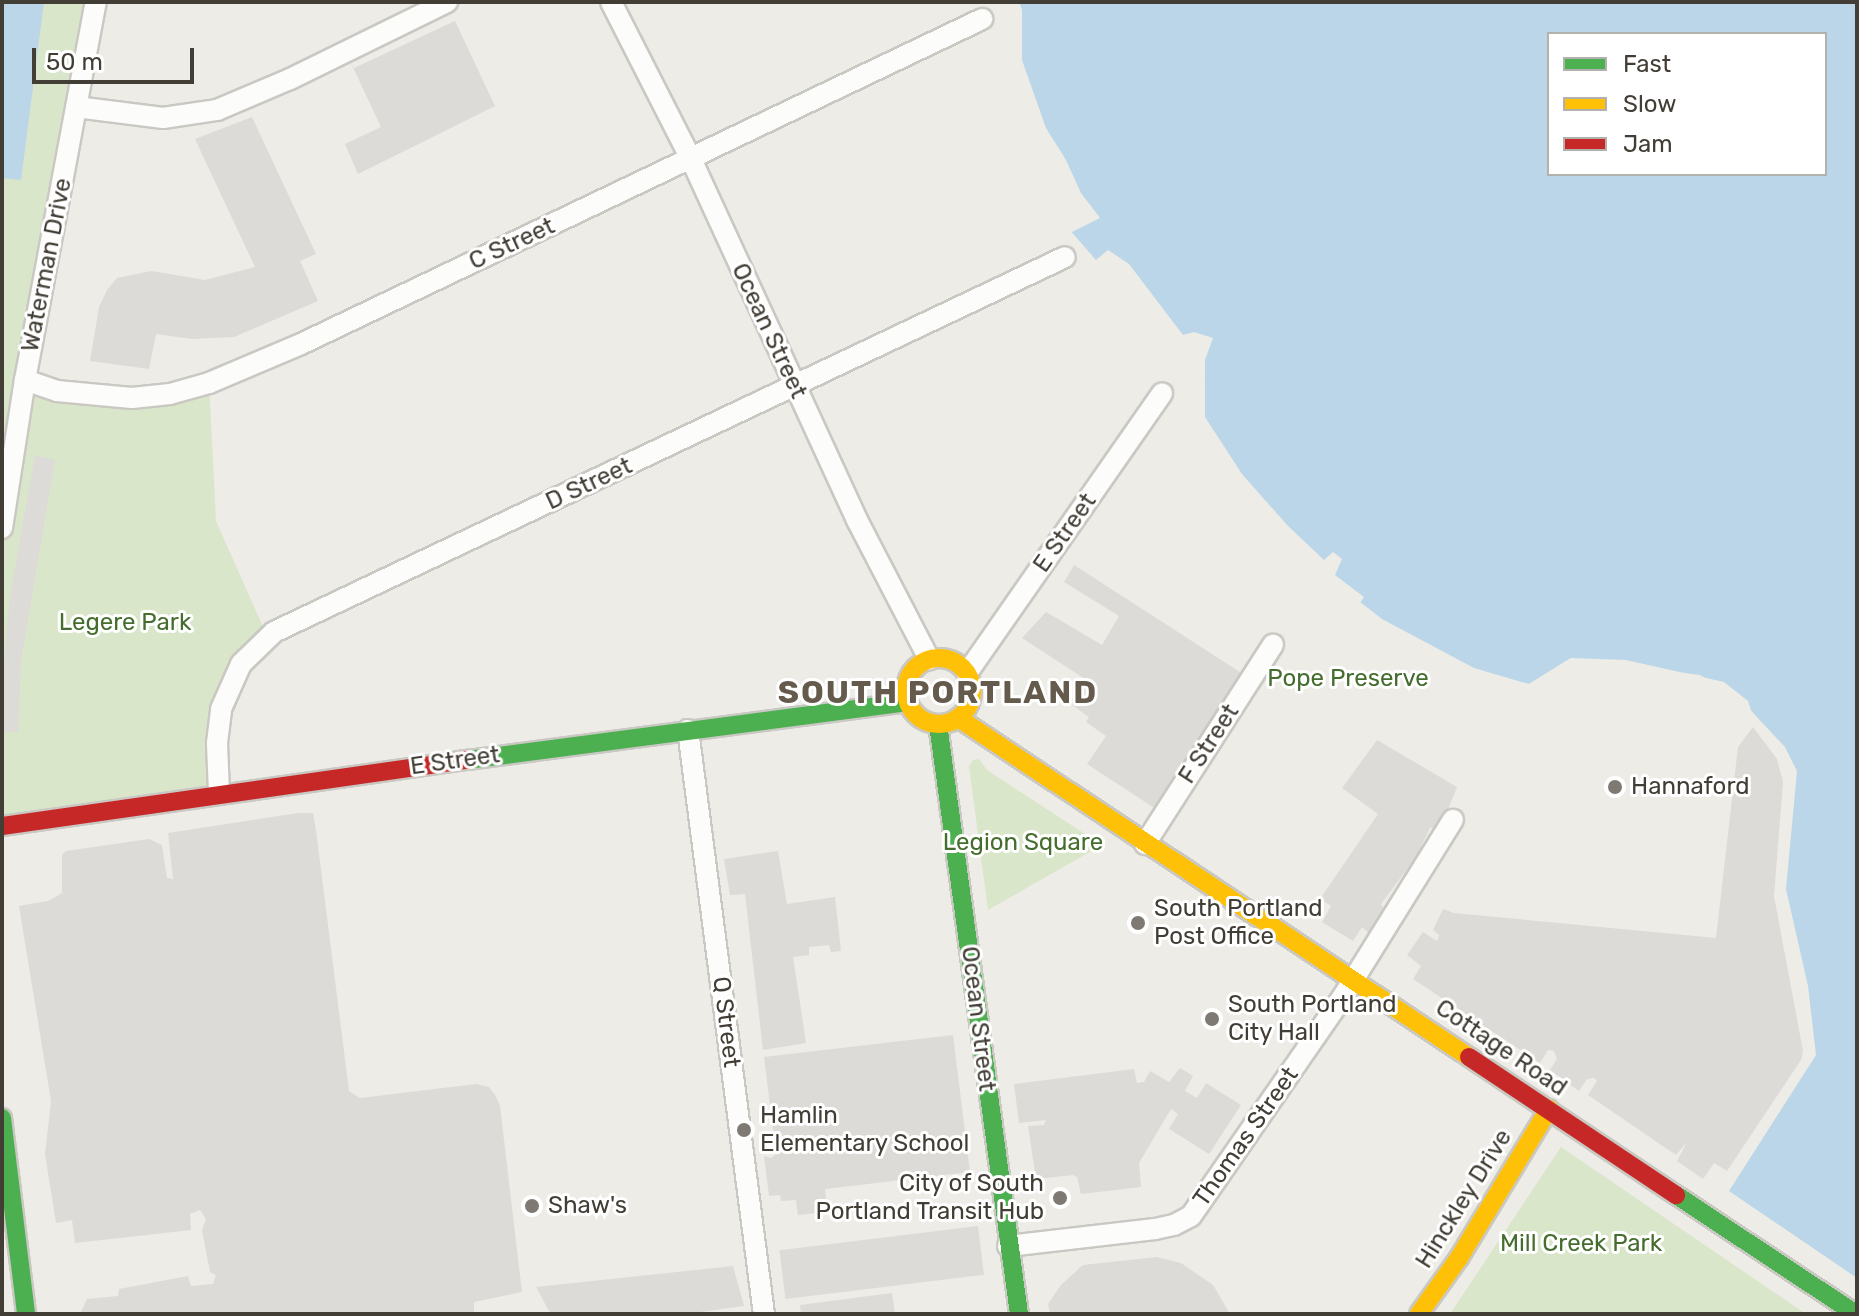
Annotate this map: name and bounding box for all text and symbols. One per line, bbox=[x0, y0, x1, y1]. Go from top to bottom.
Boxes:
scale bar bbox=[36, 32, 198, 82]
legend bbox=[1547, 32, 1827, 176]
text: 50 m bbox=[46, 48, 103, 76]
text: Fast bbox=[1623, 50, 1671, 78]
text: Slow bbox=[1623, 90, 1676, 118]
text: Jam bbox=[1623, 130, 1673, 158]
street label: Waterman Drive bbox=[16, 176, 78, 354]
street label: C Street bbox=[465, 212, 559, 276]
street label: Ocean Street bbox=[725, 259, 813, 403]
street label: D Street bbox=[541, 452, 637, 516]
street label: E Street bbox=[1027, 488, 1103, 578]
park label: Legere Park bbox=[59, 609, 191, 637]
park label: Pope Preserve bbox=[1267, 665, 1429, 693]
district label: SOUTH PORTLAND bbox=[778, 673, 1098, 711]
street label: F Street bbox=[1173, 699, 1245, 789]
street label: E Street bbox=[409, 740, 501, 782]
place label: Hannaford bbox=[1631, 773, 1750, 801]
marker: Hannaford bbox=[1606, 778, 1624, 796]
park label: Legion Square bbox=[943, 829, 1103, 857]
place label: South Portland Post Office bbox=[1154, 895, 1322, 951]
marker: South Portland Post Office bbox=[1129, 914, 1147, 932]
street label: Ocean Street bbox=[955, 945, 1001, 1093]
street label: Q Street bbox=[706, 975, 746, 1069]
place label: South Portland City Hall bbox=[1228, 991, 1396, 1047]
street label: Cottage Road bbox=[1430, 994, 1572, 1102]
marker: South Portland City Hall bbox=[1203, 1010, 1221, 1028]
street label: Thomas Street bbox=[1187, 1062, 1305, 1212]
place label: Hamlin Elementary School bbox=[760, 1102, 970, 1158]
marker: Hamlin Elementary School bbox=[735, 1121, 753, 1139]
street label: Hinckley Drive bbox=[1410, 1124, 1518, 1274]
place label: City of South Portland Transit Hub bbox=[815, 1170, 1044, 1226]
marker: City of South Portland Transit Hub bbox=[1051, 1189, 1069, 1207]
place label: Shaw's bbox=[548, 1192, 627, 1220]
marker: Shaw's bbox=[523, 1197, 541, 1215]
park label: Mill Creek Park bbox=[1500, 1230, 1662, 1258]

